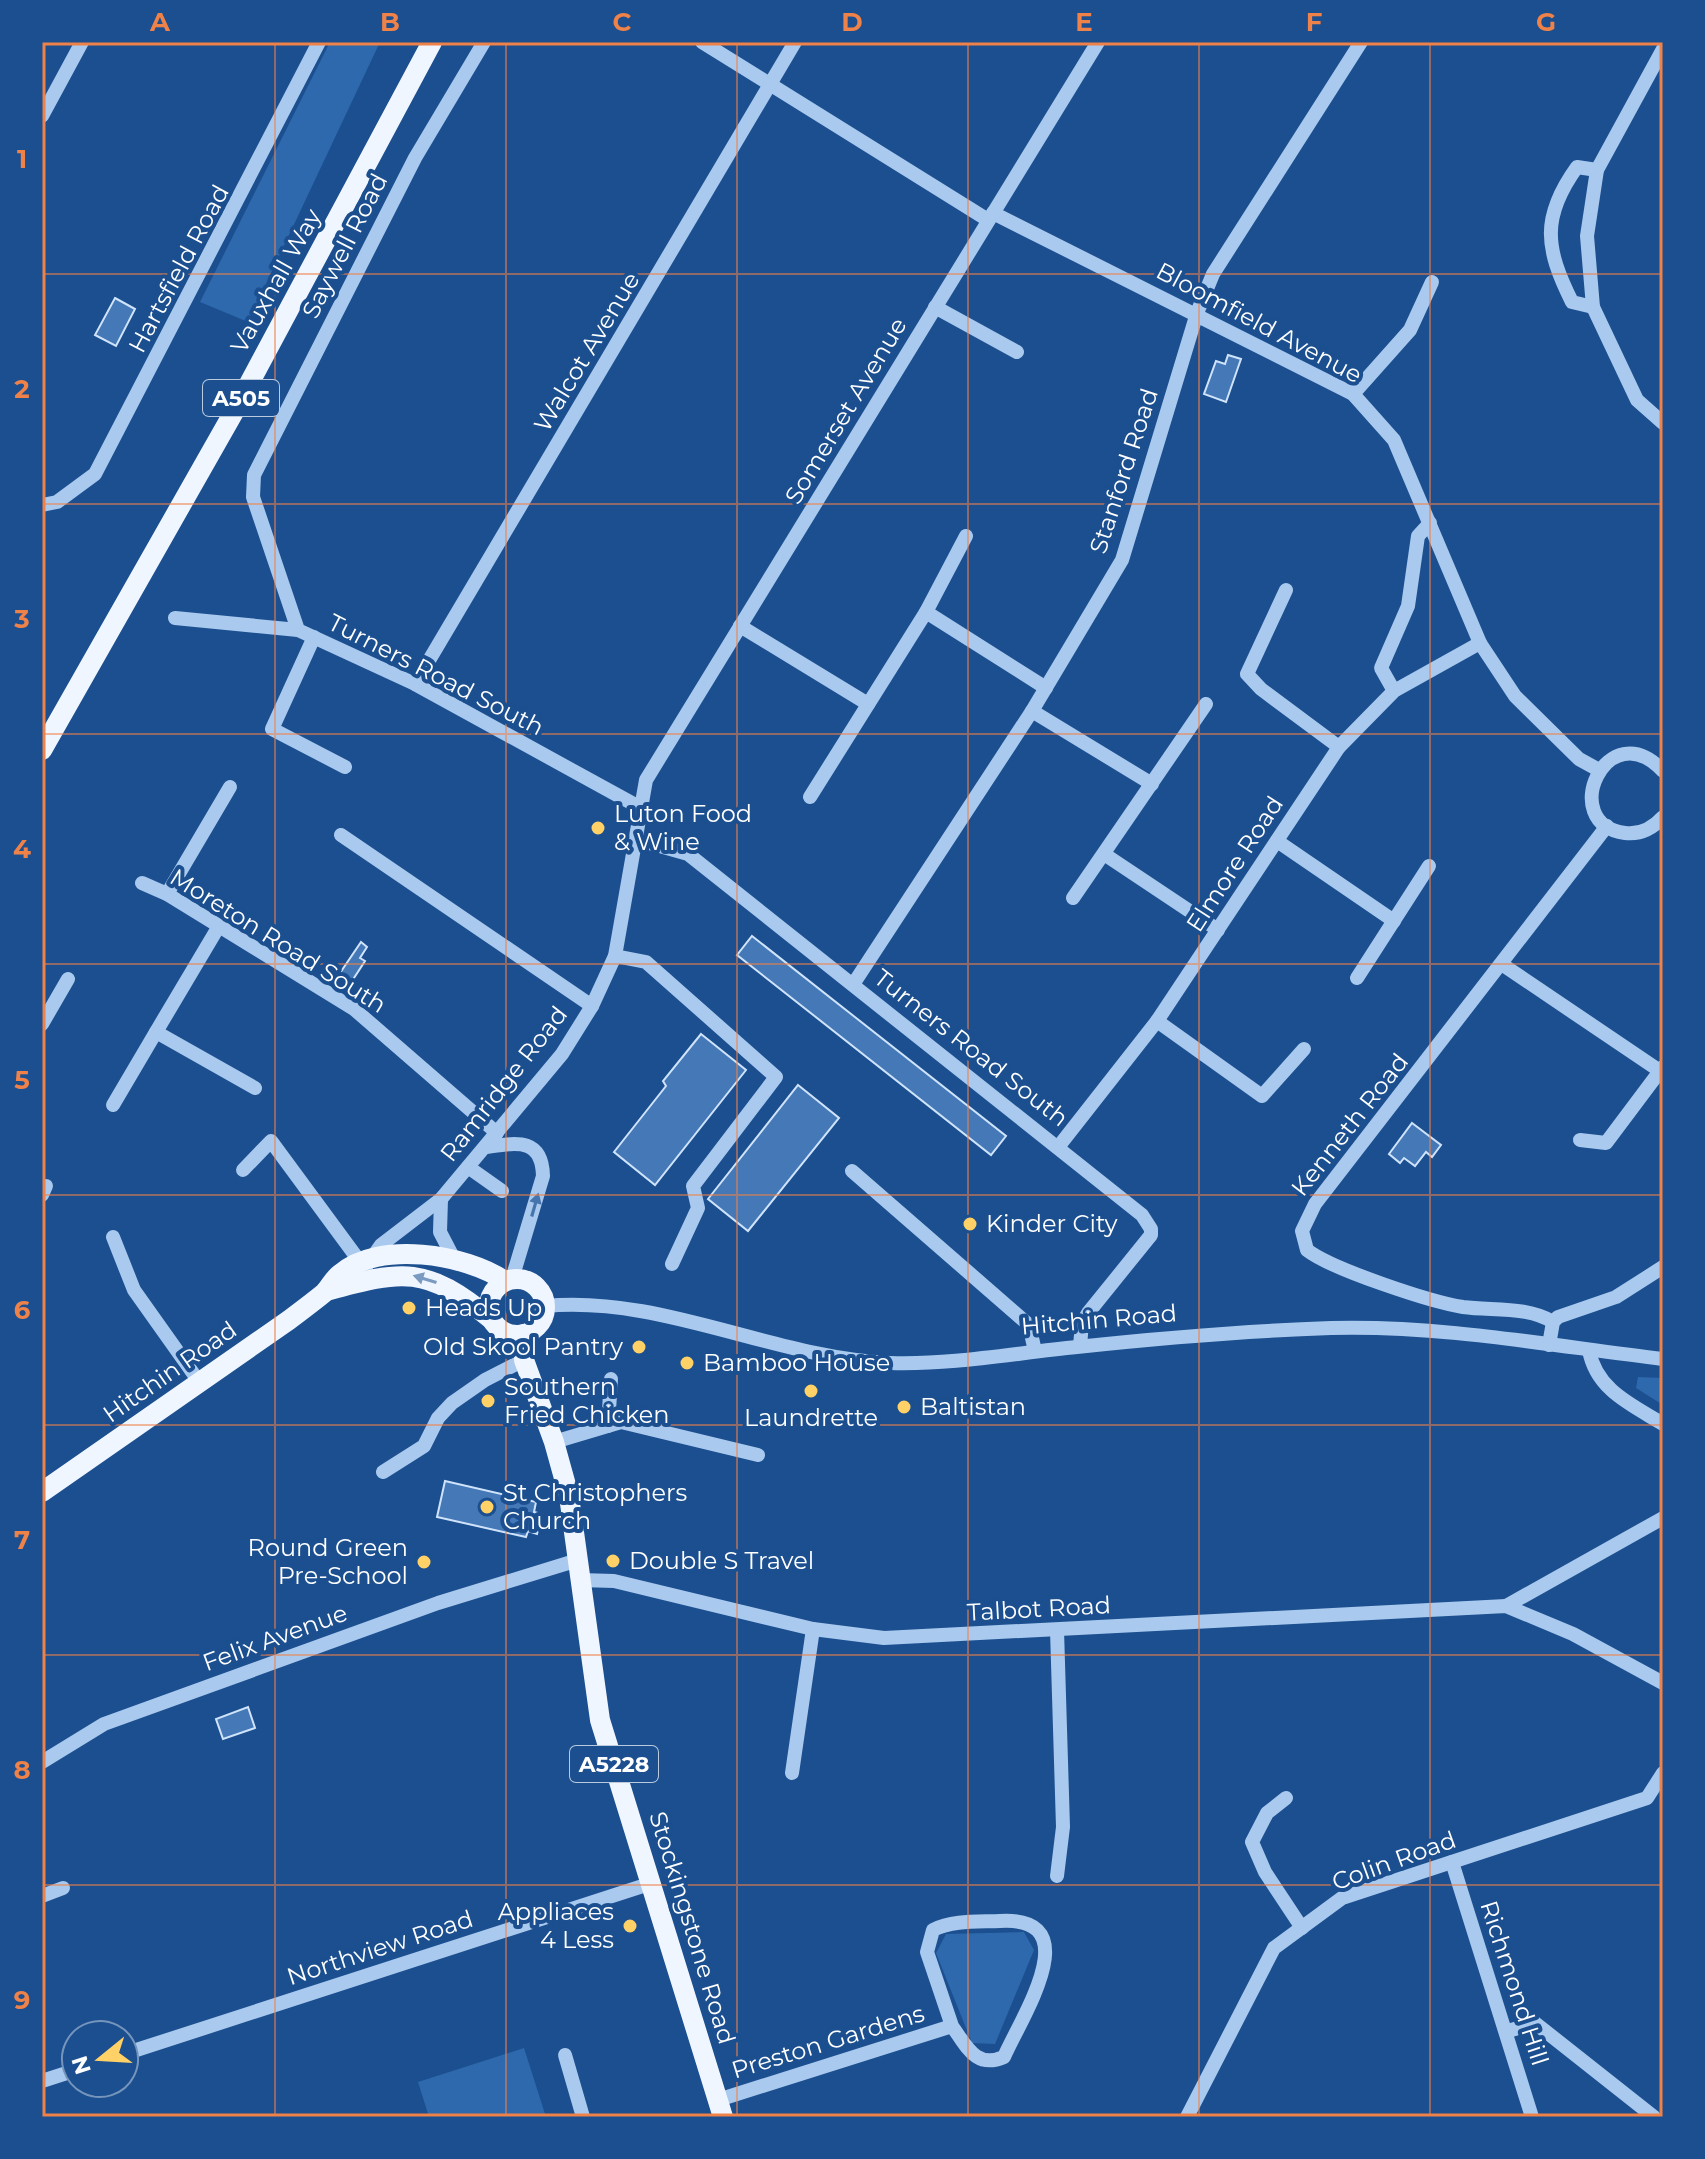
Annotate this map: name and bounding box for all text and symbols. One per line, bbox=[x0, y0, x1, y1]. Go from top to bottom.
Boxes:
text: A bbox=[149, 6, 171, 38]
text: B bbox=[380, 6, 400, 38]
text: C bbox=[613, 6, 632, 38]
text: D bbox=[841, 6, 863, 38]
text: E bbox=[1075, 6, 1093, 38]
text: F bbox=[1306, 6, 1322, 38]
text: G bbox=[1536, 6, 1556, 38]
text: 1 bbox=[17, 143, 27, 175]
street label: Saywell Road bbox=[296, 169, 393, 323]
street label: Hartsfield Road bbox=[122, 180, 235, 358]
street label: Vauxhall Way bbox=[224, 204, 327, 358]
street label: Bloomfield Avenue bbox=[1151, 256, 1367, 389]
street label: Walcot Avenue bbox=[528, 267, 646, 437]
street label: Somerset Avenue bbox=[779, 312, 913, 509]
text: 2 bbox=[14, 373, 30, 405]
road number: A505 bbox=[203, 380, 279, 416]
street label: Stanford Road bbox=[1083, 385, 1164, 557]
text: 3 bbox=[13, 603, 30, 635]
street label: Turners Road South bbox=[324, 608, 549, 742]
street label: Elmore Road bbox=[1180, 790, 1289, 937]
place label: Luton Food & Wine bbox=[614, 799, 752, 856]
marker: Luton Food & Wine bbox=[589, 819, 607, 837]
text: 4 bbox=[13, 833, 31, 865]
street label: Moreton Road South bbox=[165, 862, 392, 1019]
street label: Turners Road South bbox=[869, 963, 1074, 1132]
street label: Ramridge Road bbox=[434, 1000, 573, 1167]
street label: Kenneth Road bbox=[1285, 1048, 1414, 1202]
text: 5 bbox=[14, 1064, 30, 1096]
one-way arrow bbox=[529, 1192, 541, 1217]
place label: Kinder City bbox=[986, 1209, 1118, 1238]
marker: Kinder City bbox=[961, 1215, 979, 1233]
one-way arrow bbox=[413, 1272, 437, 1285]
place label: Heads Up bbox=[425, 1293, 542, 1322]
text: 6 bbox=[14, 1294, 31, 1326]
street label: Hitchin Road bbox=[1020, 1298, 1178, 1341]
marker: Heads Up bbox=[400, 1299, 418, 1317]
street label: Hitchin Road bbox=[97, 1315, 242, 1428]
place label: Old Skool Pantry bbox=[423, 1332, 623, 1361]
marker: Old Skool Pantry bbox=[630, 1338, 648, 1356]
place label: Bamboo House bbox=[703, 1348, 890, 1377]
marker: Bamboo House bbox=[678, 1354, 696, 1372]
place label: Southern Fried Chicken bbox=[504, 1372, 670, 1429]
marker: Laundrette bbox=[802, 1382, 820, 1400]
marker: Southern Fried Chicken bbox=[479, 1392, 497, 1410]
place label: Baltistan bbox=[920, 1392, 1026, 1421]
marker: Baltistan bbox=[895, 1398, 913, 1416]
place label: Laundrette bbox=[744, 1403, 878, 1432]
place label: St Christophers Church bbox=[503, 1478, 687, 1535]
marker: St Christophers Church bbox=[478, 1498, 496, 1516]
text: 7 bbox=[14, 1524, 30, 1556]
place label: Round Green Pre-School bbox=[248, 1533, 408, 1590]
place label: Double S Travel bbox=[629, 1546, 814, 1575]
marker: Double S Travel bbox=[604, 1552, 622, 1570]
marker: Round Green Pre-School bbox=[415, 1553, 433, 1571]
street label: Talbot Road bbox=[966, 1590, 1112, 1627]
street label: Felix Avenue bbox=[199, 1598, 351, 1677]
road number: A5228 bbox=[570, 1746, 658, 1782]
text: 8 bbox=[13, 1754, 31, 1786]
street label: Stockingstone Road bbox=[643, 1808, 742, 2048]
street label: Colin Road bbox=[1328, 1825, 1460, 1896]
place label: Appliaces 4 Less bbox=[498, 1897, 614, 1954]
street label: Richmond Hill bbox=[1474, 1897, 1555, 2069]
street label: Northview Road bbox=[283, 1904, 477, 1991]
marker: Appliaces 4 Less bbox=[621, 1917, 639, 1935]
text: 9 bbox=[14, 1984, 30, 2016]
street label: Preston Gardens bbox=[728, 1998, 928, 2085]
north arrow bbox=[60, 2019, 140, 2099]
text: N bbox=[66, 2052, 97, 2078]

